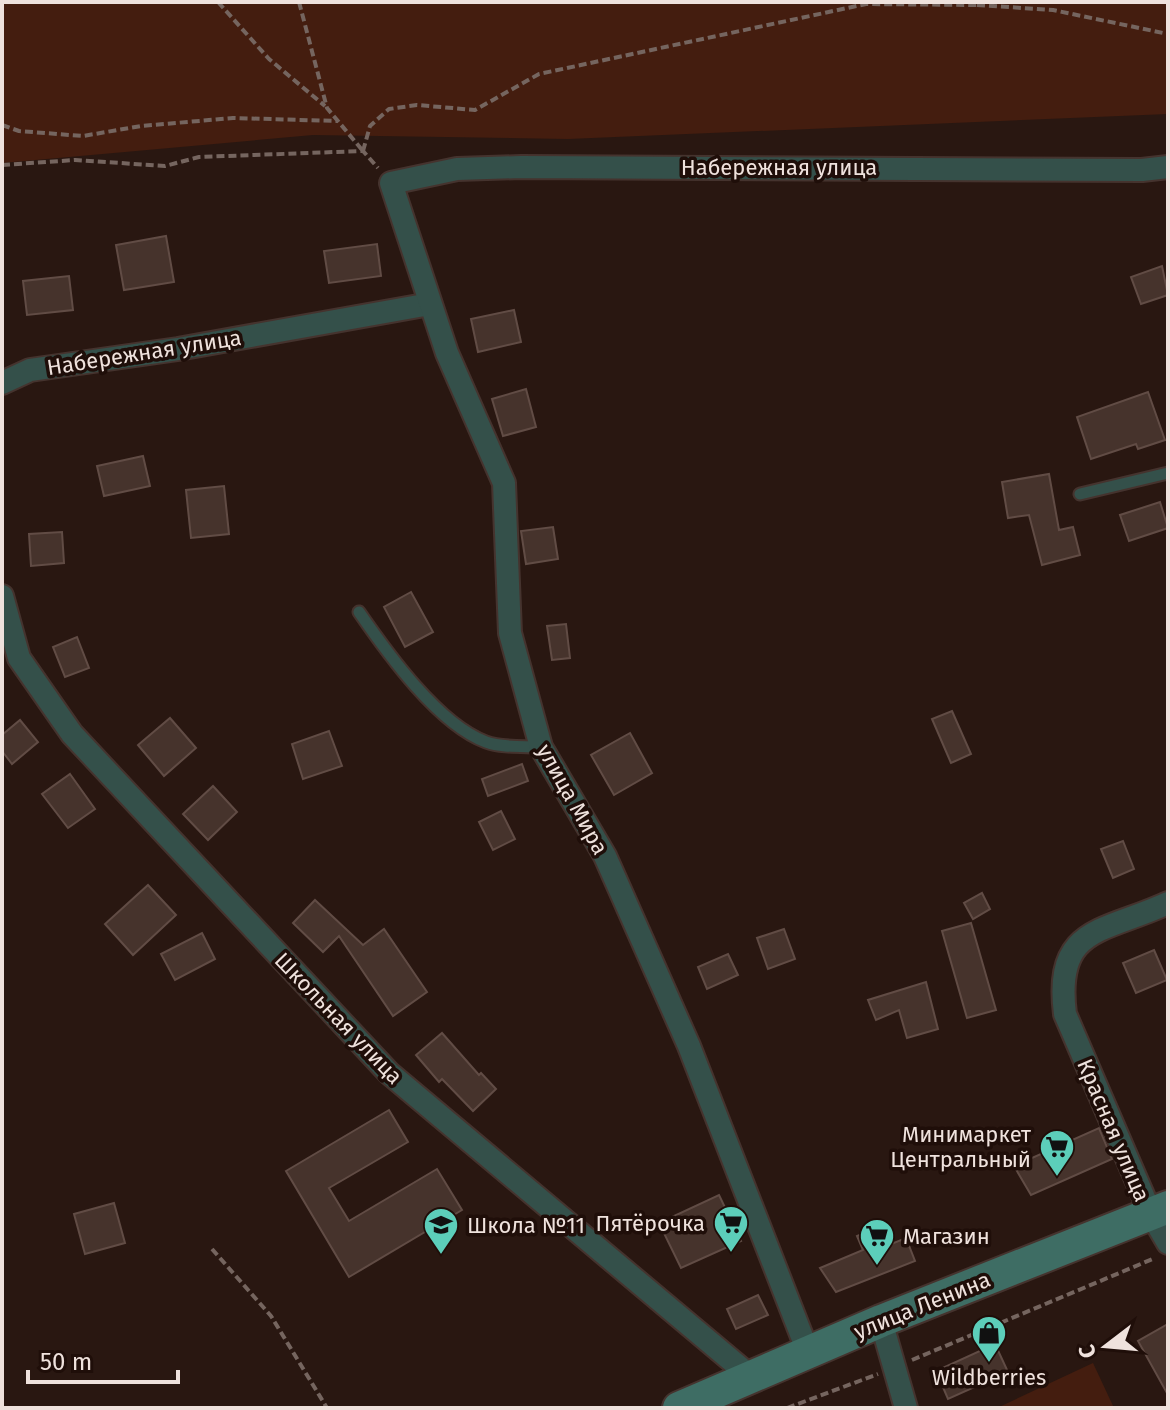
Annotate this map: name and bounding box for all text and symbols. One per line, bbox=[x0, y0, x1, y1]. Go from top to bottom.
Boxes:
street label: Набережная улица bbox=[681, 154, 877, 181]
street label: Набережная улица bbox=[45, 324, 243, 381]
street label: улица Мира bbox=[531, 739, 614, 859]
street label: Школьная улица bbox=[269, 947, 408, 1090]
street label: Красная улица bbox=[1071, 1055, 1156, 1206]
place label: Минимаркет Центральный bbox=[890, 1121, 1031, 1173]
supermarket icon: Минимаркет Центральный bbox=[1038, 1128, 1076, 1178]
supermarket icon: Пятёрочка bbox=[712, 1204, 750, 1254]
school or university icon: Школа №11 bbox=[422, 1206, 460, 1256]
place label: Пятёрочка bbox=[596, 1210, 705, 1237]
place label: Школа №11 bbox=[467, 1212, 585, 1239]
supermarket icon: Магазин bbox=[858, 1217, 896, 1267]
place label: Магазин bbox=[903, 1223, 990, 1250]
street label: улица Ленина bbox=[850, 1266, 994, 1345]
north arrow bbox=[1066, 1306, 1146, 1386]
shop icon: Wildberries bbox=[970, 1314, 1008, 1364]
scale bar bbox=[28, 1334, 178, 1384]
text: С bbox=[1072, 1341, 1102, 1361]
text: 50 m bbox=[40, 1348, 92, 1376]
place label: Wildberries bbox=[932, 1364, 1046, 1391]

